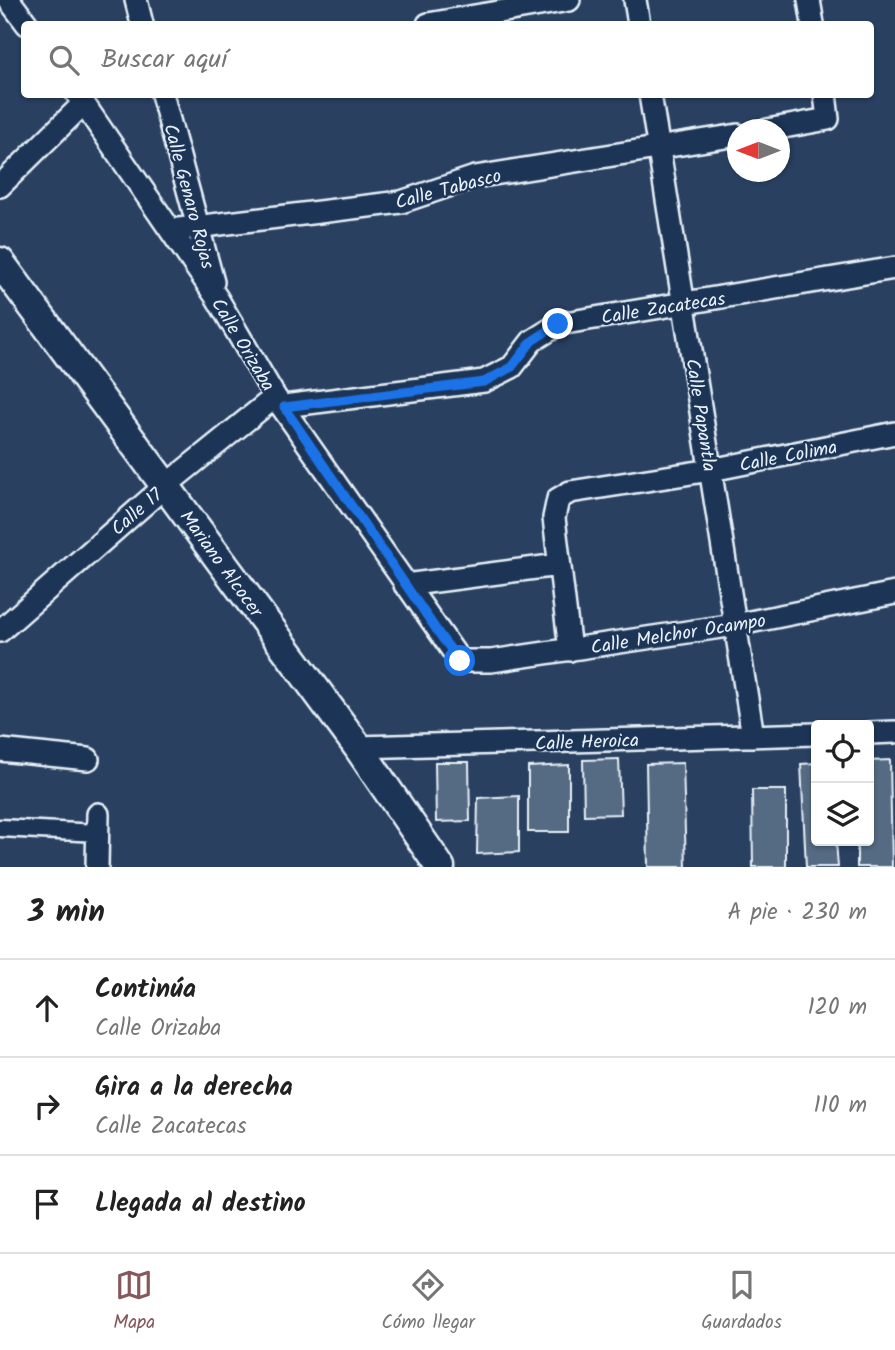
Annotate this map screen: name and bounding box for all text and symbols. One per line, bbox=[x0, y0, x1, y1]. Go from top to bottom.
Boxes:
search box bbox=[21, 21, 874, 98]
text: Buscar aquí bbox=[101, 39, 227, 81]
icon: search bbox=[45, 41, 83, 79]
north arrow bbox=[727, 119, 790, 182]
street label: Calle Genaro Rojas bbox=[154, 121, 222, 272]
street label: Calle Tabasco bbox=[392, 161, 505, 219]
street label: Calle Zacatecas bbox=[599, 284, 727, 334]
street label: Calle Orizaba bbox=[203, 293, 282, 397]
route end bbox=[542, 308, 573, 339]
street label: Calle Papantla bbox=[676, 357, 724, 474]
street label: Calle Colima bbox=[737, 433, 840, 481]
street label: Calle 17 bbox=[105, 481, 171, 544]
street label: Mariano Alcocer bbox=[171, 504, 271, 626]
street label: Calle Melchor Ocampo bbox=[589, 606, 768, 664]
route start bbox=[444, 645, 475, 676]
map controls bbox=[811, 720, 874, 846]
button: locate bbox=[811, 720, 874, 783]
street label: Calle Heroica bbox=[535, 726, 639, 760]
button: layers bbox=[811, 783, 874, 846]
text: 3 min bbox=[28, 889, 105, 937]
text: A pie · 230 m bbox=[728, 895, 867, 931]
text: Continúa bbox=[95, 969, 196, 1011]
icon: ahead bbox=[28, 989, 66, 1027]
text: 120 m bbox=[807, 990, 867, 1026]
text: Calle Orizaba bbox=[95, 1011, 221, 1047]
text: Gira a la derecha bbox=[95, 1067, 293, 1109]
icon: right bbox=[28, 1087, 66, 1125]
text: 110 m bbox=[814, 1088, 867, 1124]
text: Calle Zacatecas bbox=[95, 1109, 247, 1145]
text: Llegada al destino bbox=[95, 1183, 306, 1225]
icon: arrive bbox=[28, 1185, 66, 1223]
tab: Mapa bbox=[113, 1266, 155, 1338]
tab: Cómo llegar bbox=[381, 1266, 475, 1338]
tab: Guardados bbox=[701, 1266, 782, 1338]

